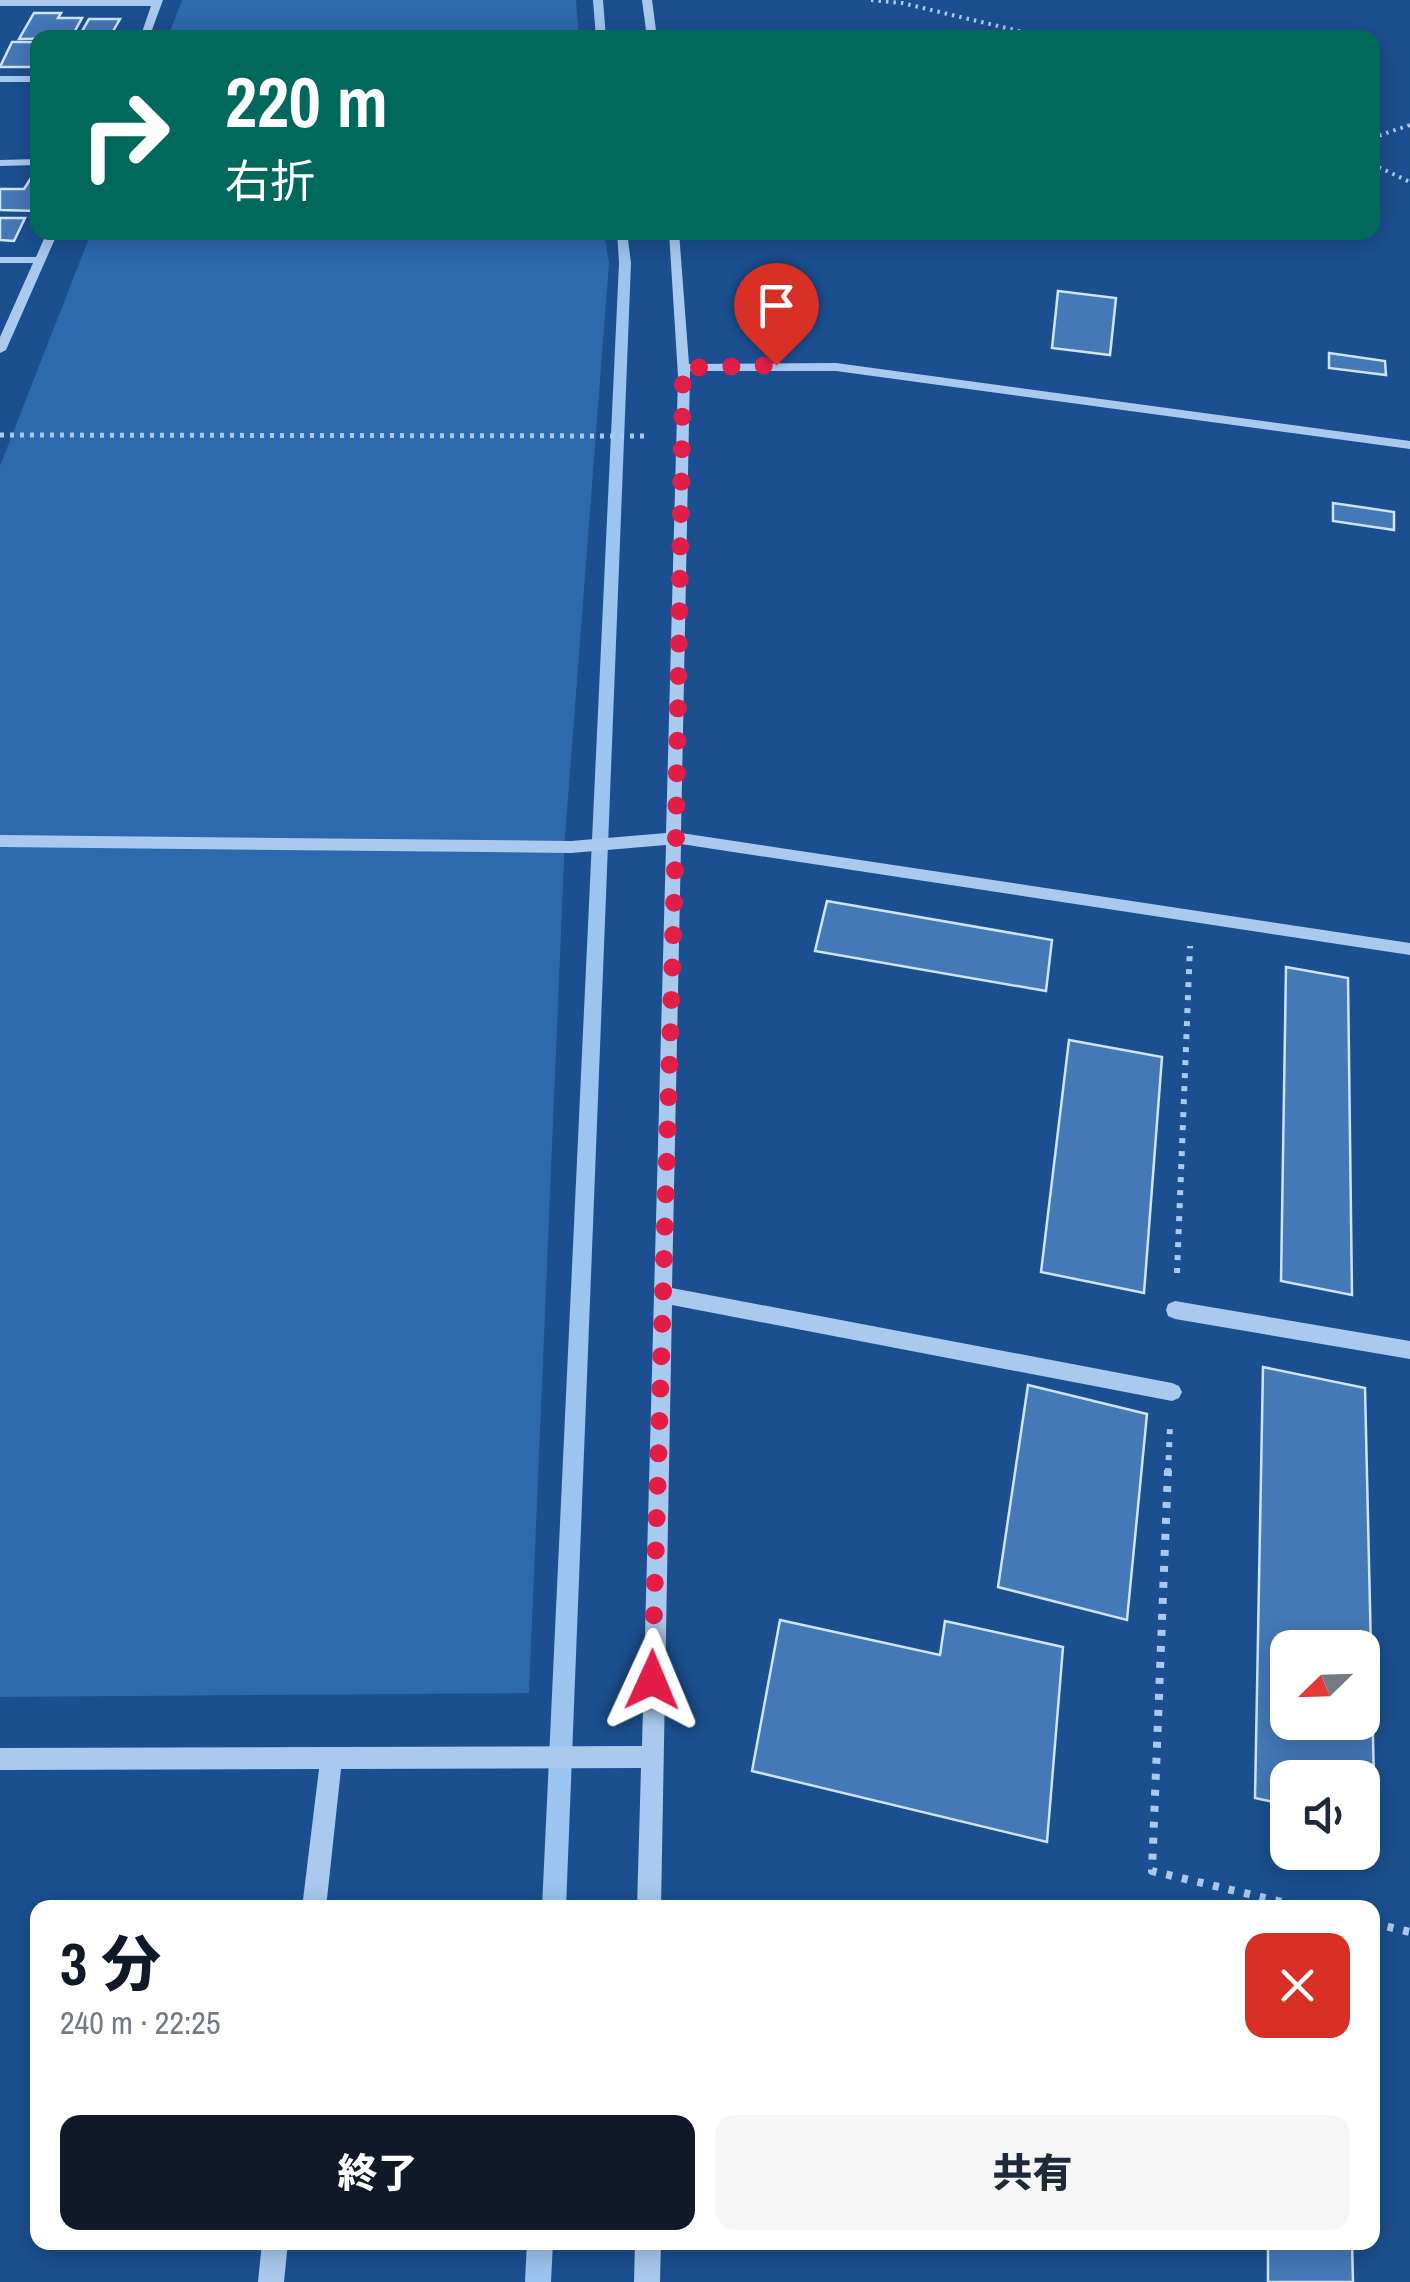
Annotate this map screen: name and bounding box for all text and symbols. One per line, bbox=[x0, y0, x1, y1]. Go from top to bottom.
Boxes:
text: 220 m bbox=[225, 55, 388, 149]
icon: right bbox=[60, 70, 190, 200]
text: 右折 bbox=[225, 150, 315, 211]
pin bbox=[734, 263, 819, 366]
icon: arrive bbox=[749, 278, 804, 333]
position arrow bbox=[600, 1628, 704, 1732]
north arrow bbox=[1270, 1630, 1380, 1740]
map controls bbox=[1270, 1630, 1380, 1870]
button: sound bbox=[1270, 1760, 1380, 1870]
text: 3 分 bbox=[60, 1923, 161, 2004]
button: close bbox=[1245, 1933, 1350, 2038]
text: 240 m · 22:25 bbox=[60, 2001, 220, 2044]
button: 終了 bbox=[60, 2115, 695, 2230]
button: 共有 bbox=[715, 2115, 1350, 2230]

